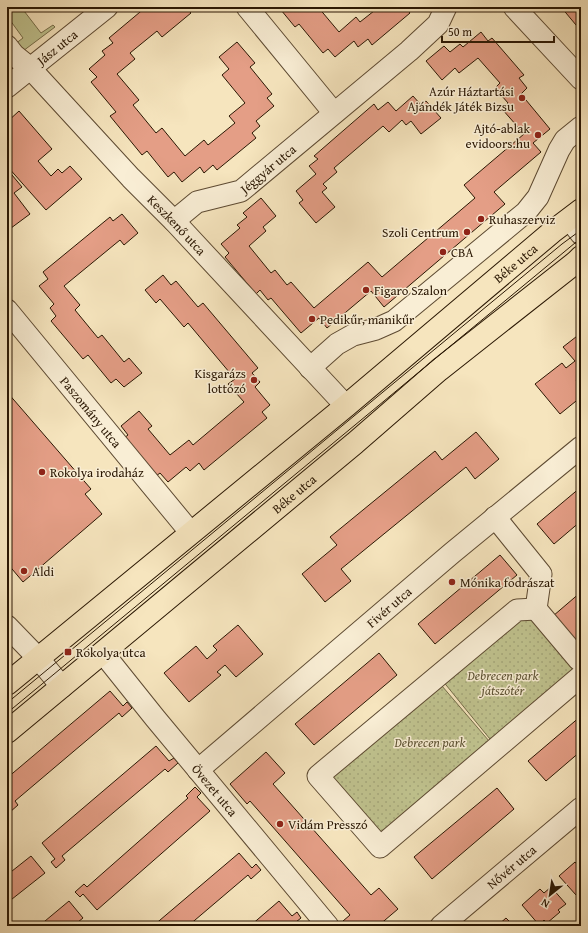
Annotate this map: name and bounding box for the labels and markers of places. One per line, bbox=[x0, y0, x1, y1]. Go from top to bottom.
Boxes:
place label: Azúr Háztartási Ajándék Játék Bizsu bbox=[407, 82, 514, 116]
marker: Azúr Háztartási Ajándék Játék Bizsu bbox=[517, 93, 527, 103]
place label: Ajtó-ablak evidoors.hu bbox=[466, 119, 530, 153]
marker: Ajtó-ablak evidoors.hu bbox=[533, 130, 543, 140]
place label: Ruhaszerviz bbox=[489, 210, 555, 229]
marker: Ruhaszerviz bbox=[476, 214, 486, 224]
place label: Szoli Centrum bbox=[382, 223, 459, 242]
marker: Szoli Centrum bbox=[462, 227, 472, 237]
place label: CBA bbox=[451, 243, 473, 262]
marker: CBA bbox=[438, 247, 448, 257]
place label: Figaro Szalon bbox=[374, 281, 448, 300]
marker: Figaro Szalon bbox=[361, 285, 371, 295]
place label: Pedikűr, manikűr bbox=[320, 310, 415, 329]
marker: Pedikűr, manikűr bbox=[307, 314, 317, 324]
place label: Kisgarázs lottózó bbox=[195, 364, 246, 398]
marker: Kisgarázs lottózó bbox=[249, 375, 259, 385]
place label: Rokolya irodaház bbox=[50, 463, 144, 482]
marker: Rokolya irodaház bbox=[37, 467, 47, 477]
place label: Aldi bbox=[32, 562, 54, 581]
marker: Aldi bbox=[19, 566, 29, 576]
place label: Mónika fodrászat bbox=[460, 573, 555, 592]
marker: Mónika fodrászat bbox=[447, 577, 457, 587]
place label: Rokolya utca bbox=[76, 643, 146, 662]
marker: Rokolya utca bbox=[63, 647, 73, 657]
place label: Vidám Presszó bbox=[288, 815, 368, 834]
marker: Vidám Presszó bbox=[275, 819, 285, 829]

